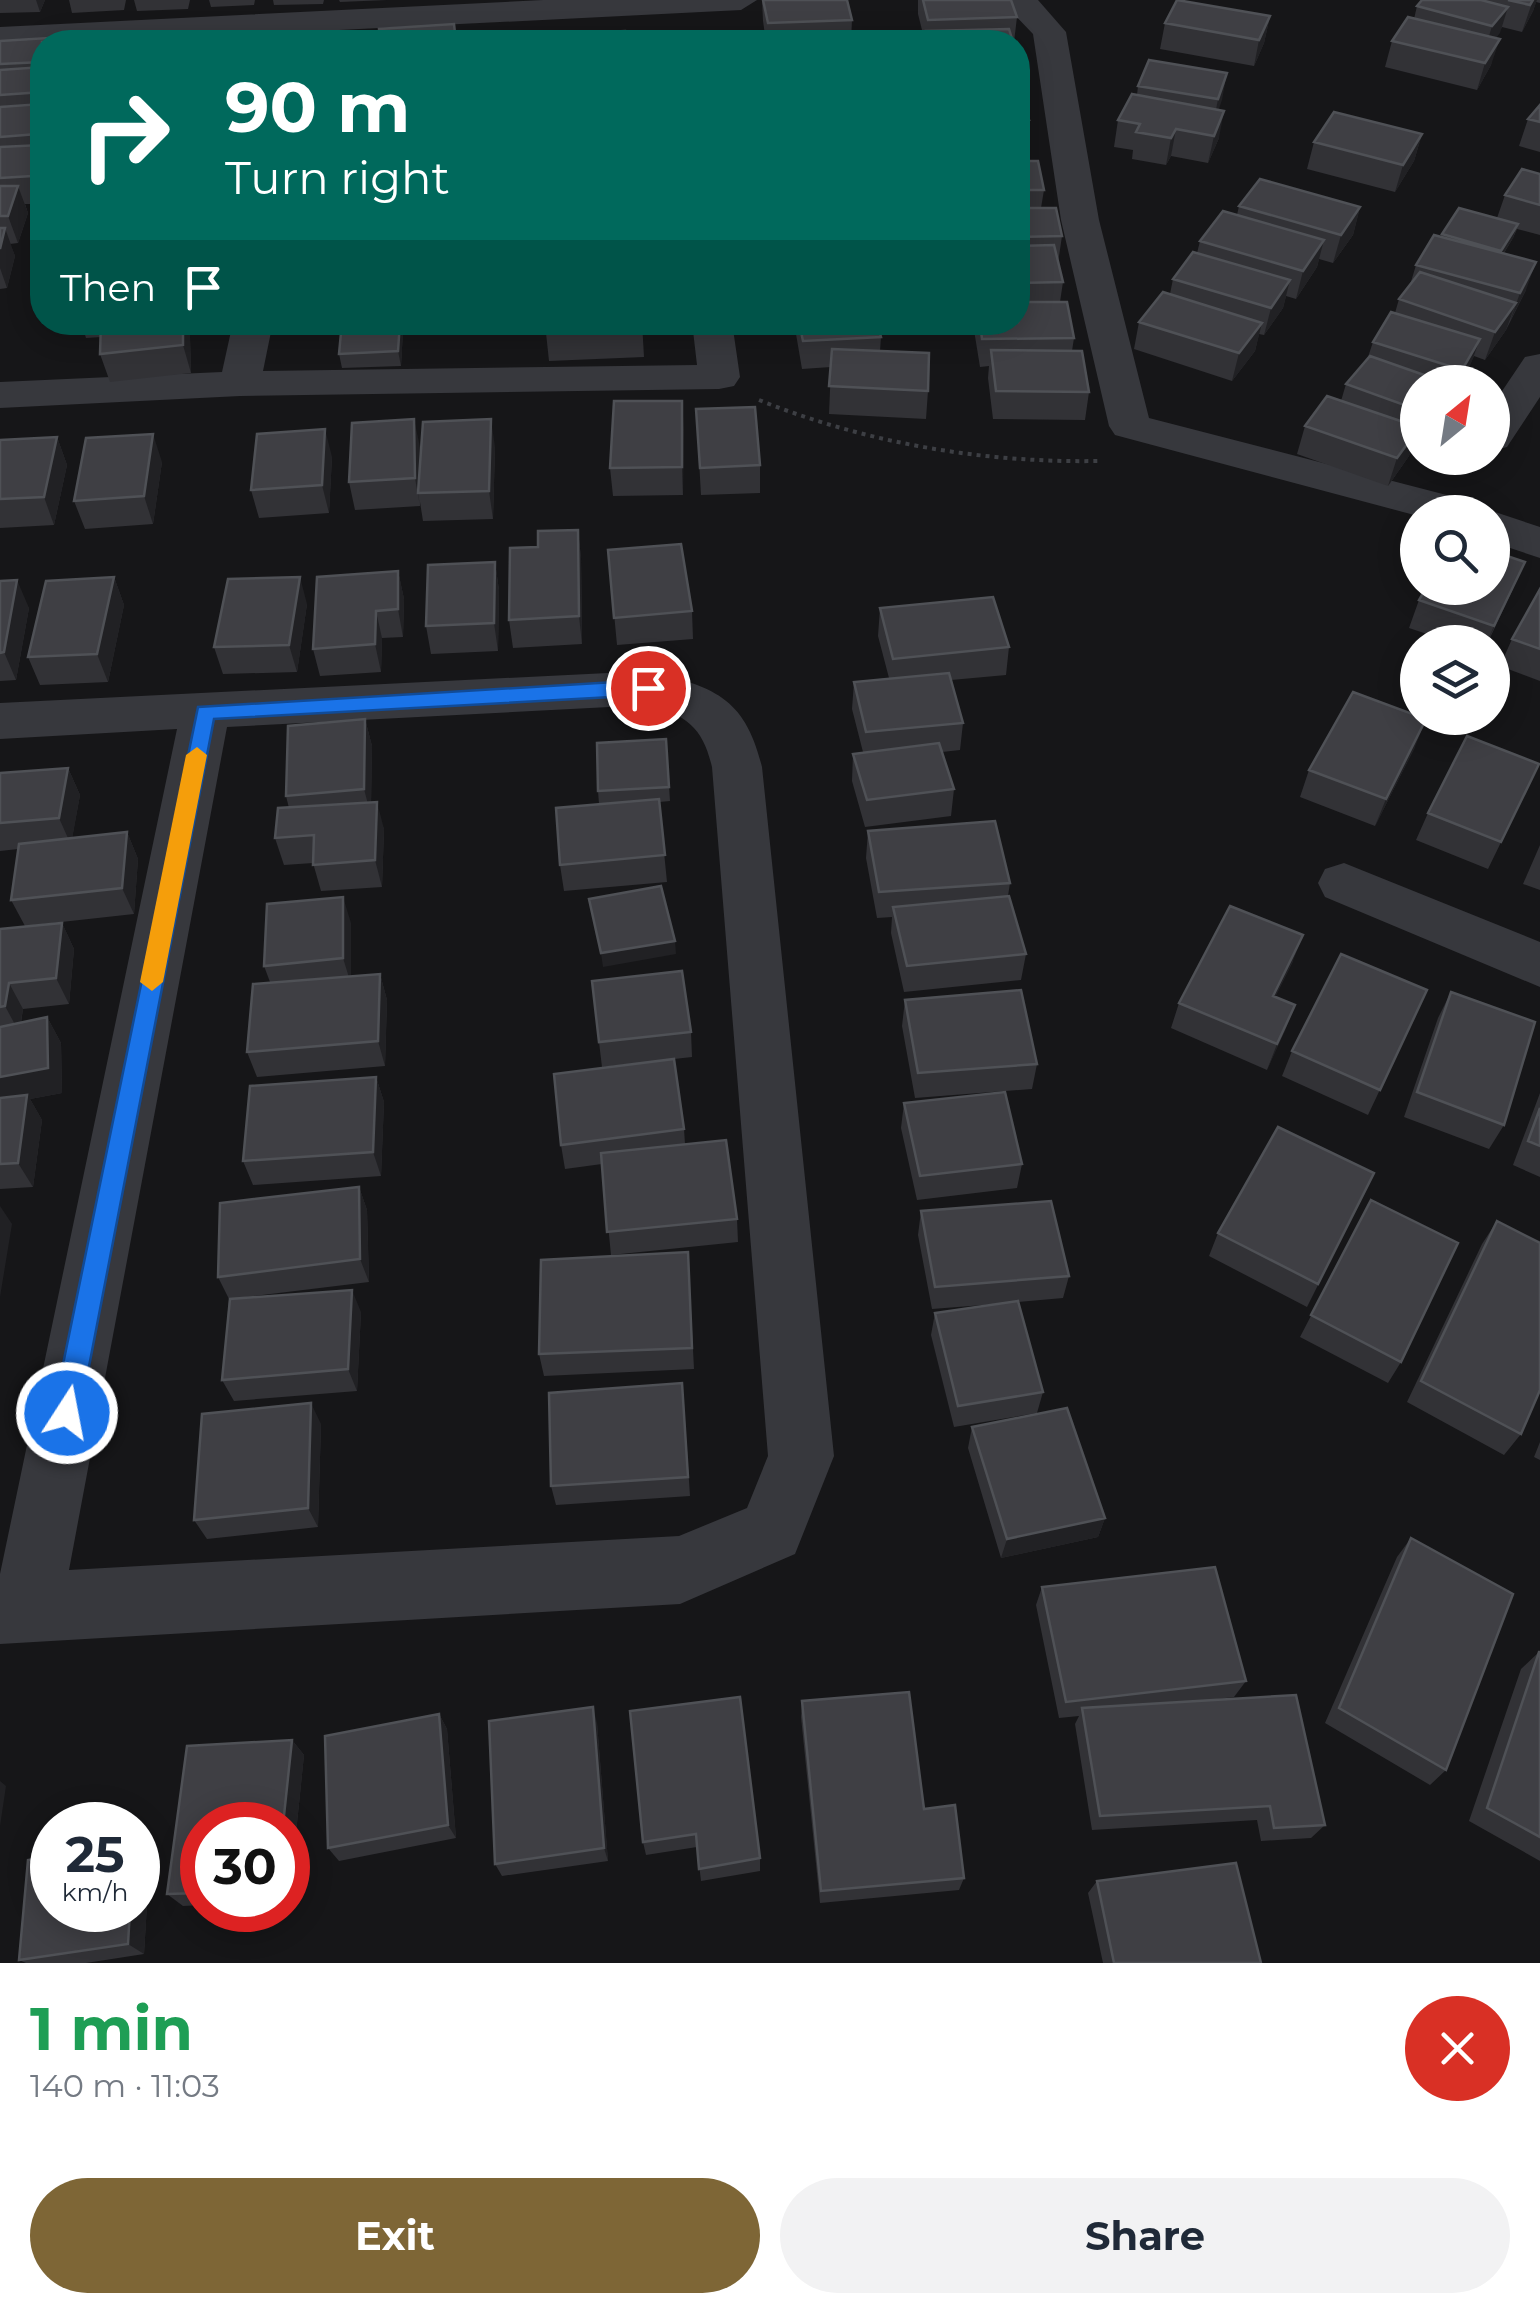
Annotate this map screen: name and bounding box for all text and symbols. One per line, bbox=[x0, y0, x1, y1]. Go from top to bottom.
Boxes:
text: 90 m bbox=[225, 64, 410, 150]
icon: right bbox=[60, 70, 190, 200]
text: Turn right bbox=[225, 150, 450, 205]
icon: arrive bbox=[176, 260, 231, 315]
text: Then bbox=[60, 264, 156, 311]
north arrow bbox=[1400, 365, 1510, 475]
map controls bbox=[1400, 365, 1510, 735]
button: search bbox=[1400, 495, 1510, 605]
button: layers bbox=[1400, 625, 1510, 735]
pin bbox=[606, 646, 691, 731]
icon: arrive bbox=[621, 661, 676, 716]
position arrow bbox=[15, 1361, 119, 1465]
speed limit sign: 30 bbox=[180, 1802, 310, 1932]
text: 25 bbox=[65, 1824, 125, 1885]
text: km/h bbox=[62, 1877, 128, 1907]
text: 1 min bbox=[30, 1992, 193, 2065]
button: close bbox=[1405, 1996, 1510, 2101]
text: 140 m · 11:03 bbox=[30, 2066, 220, 2105]
button: Exit bbox=[30, 2178, 760, 2293]
button: Share bbox=[780, 2178, 1510, 2293]

